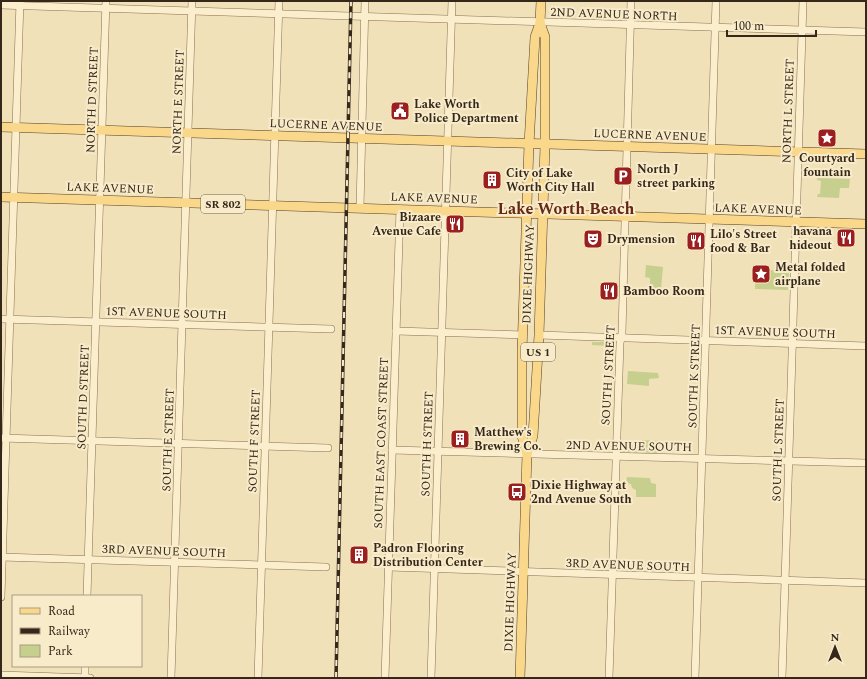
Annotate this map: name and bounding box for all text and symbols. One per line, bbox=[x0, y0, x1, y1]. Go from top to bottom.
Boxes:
street label: 2ND AVENUE NORTH bbox=[550, 3, 678, 26]
scale bar bbox=[727, 12, 816, 38]
text: 100 m bbox=[733, 17, 764, 36]
street label: NORTH D STREET bbox=[81, 47, 104, 153]
street label: NORTH E STREET bbox=[167, 49, 190, 155]
street label: NORTH L STREET bbox=[777, 58, 800, 164]
place label: Lake Worth Police Department bbox=[414, 95, 519, 128]
public building icon: Lake Worth Police Department bbox=[389, 100, 411, 122]
street label: LUCERNE AVENUE bbox=[269, 114, 383, 137]
street label: LUCERNE AVENUE bbox=[593, 124, 707, 147]
place icon: Courtyard fountain bbox=[816, 127, 838, 149]
place label: Courtyard fountain bbox=[799, 149, 855, 182]
place label: North J street parking bbox=[637, 160, 715, 193]
place label: City of Lake Worth City Hall bbox=[506, 164, 595, 197]
parking icon: North J street parking bbox=[612, 165, 634, 187]
building icon: City of Lake Worth City Hall bbox=[481, 169, 503, 191]
street label: LAKE AVENUE bbox=[66, 177, 154, 200]
street label: LAKE AVENUE bbox=[390, 187, 478, 210]
road number: SR 802 bbox=[201, 195, 245, 213]
district label: Lake Worth Beach bbox=[498, 197, 635, 221]
street label: LAKE AVENUE bbox=[714, 198, 802, 221]
place label: Bizaare Avenue Cafe bbox=[372, 208, 441, 241]
restaurant icon: Bizaare Avenue Cafe bbox=[444, 213, 466, 235]
place label: havana hideout bbox=[789, 222, 833, 255]
street label: DIXIE HIGHWAY bbox=[517, 224, 540, 324]
place label: Lilo's Street food & Bar bbox=[710, 225, 777, 258]
restaurant icon: havana hideout bbox=[835, 227, 857, 249]
theatre icon: Drymension bbox=[582, 228, 604, 250]
place label: Drymension bbox=[607, 230, 676, 249]
restaurant icon: Lilo's Street food & Bar bbox=[685, 230, 707, 252]
place label: Metal folded airplane bbox=[775, 258, 846, 291]
place icon: Metal folded airplane bbox=[750, 263, 772, 285]
restaurant icon: Bamboo Room bbox=[598, 280, 620, 302]
place label: Bamboo Room bbox=[623, 282, 705, 301]
street label: 1ST AVENUE SOUTH bbox=[105, 302, 227, 325]
street label: 1ST AVENUE SOUTH bbox=[714, 321, 836, 344]
street label: SOUTH J STREET bbox=[596, 324, 621, 426]
street label: SOUTH K STREET bbox=[683, 324, 706, 428]
road number: US 1 bbox=[521, 343, 555, 361]
street label: SOUTH D STREET bbox=[72, 344, 95, 450]
street label: SOUTH EAST COAST STREET bbox=[369, 357, 394, 529]
street label: SOUTH E STREET bbox=[157, 388, 180, 492]
street label: SOUTH F STREET bbox=[243, 389, 266, 493]
street label: SOUTH H STREET bbox=[416, 391, 439, 497]
street label: SOUTH L STREET bbox=[767, 398, 790, 502]
place label: Matthew's Brewing Co. bbox=[474, 423, 541, 456]
building icon: Matthew's Brewing Co. bbox=[449, 428, 471, 450]
street label: 2ND AVENUE SOUTH bbox=[566, 436, 692, 457]
place label: Dixie Highway at 2nd Avenue South bbox=[531, 476, 632, 509]
bus stop icon: Dixie Highway at 2nd Avenue South bbox=[506, 481, 528, 503]
place label: Padron Flooring Distribution Center bbox=[373, 539, 484, 572]
street label: 3RD AVENUE SOUTH bbox=[102, 540, 226, 563]
building icon: Padron Flooring Distribution Center bbox=[348, 544, 370, 566]
street label: DIXIE HIGHWAY bbox=[499, 552, 522, 652]
street label: 3RD AVENUE SOUTH bbox=[566, 554, 690, 577]
legend bbox=[12, 595, 142, 667]
text: Road bbox=[48, 602, 75, 621]
text: Railway bbox=[48, 622, 91, 641]
north arrow bbox=[815, 627, 855, 667]
text: N bbox=[831, 629, 840, 646]
text: Park bbox=[48, 642, 73, 661]

